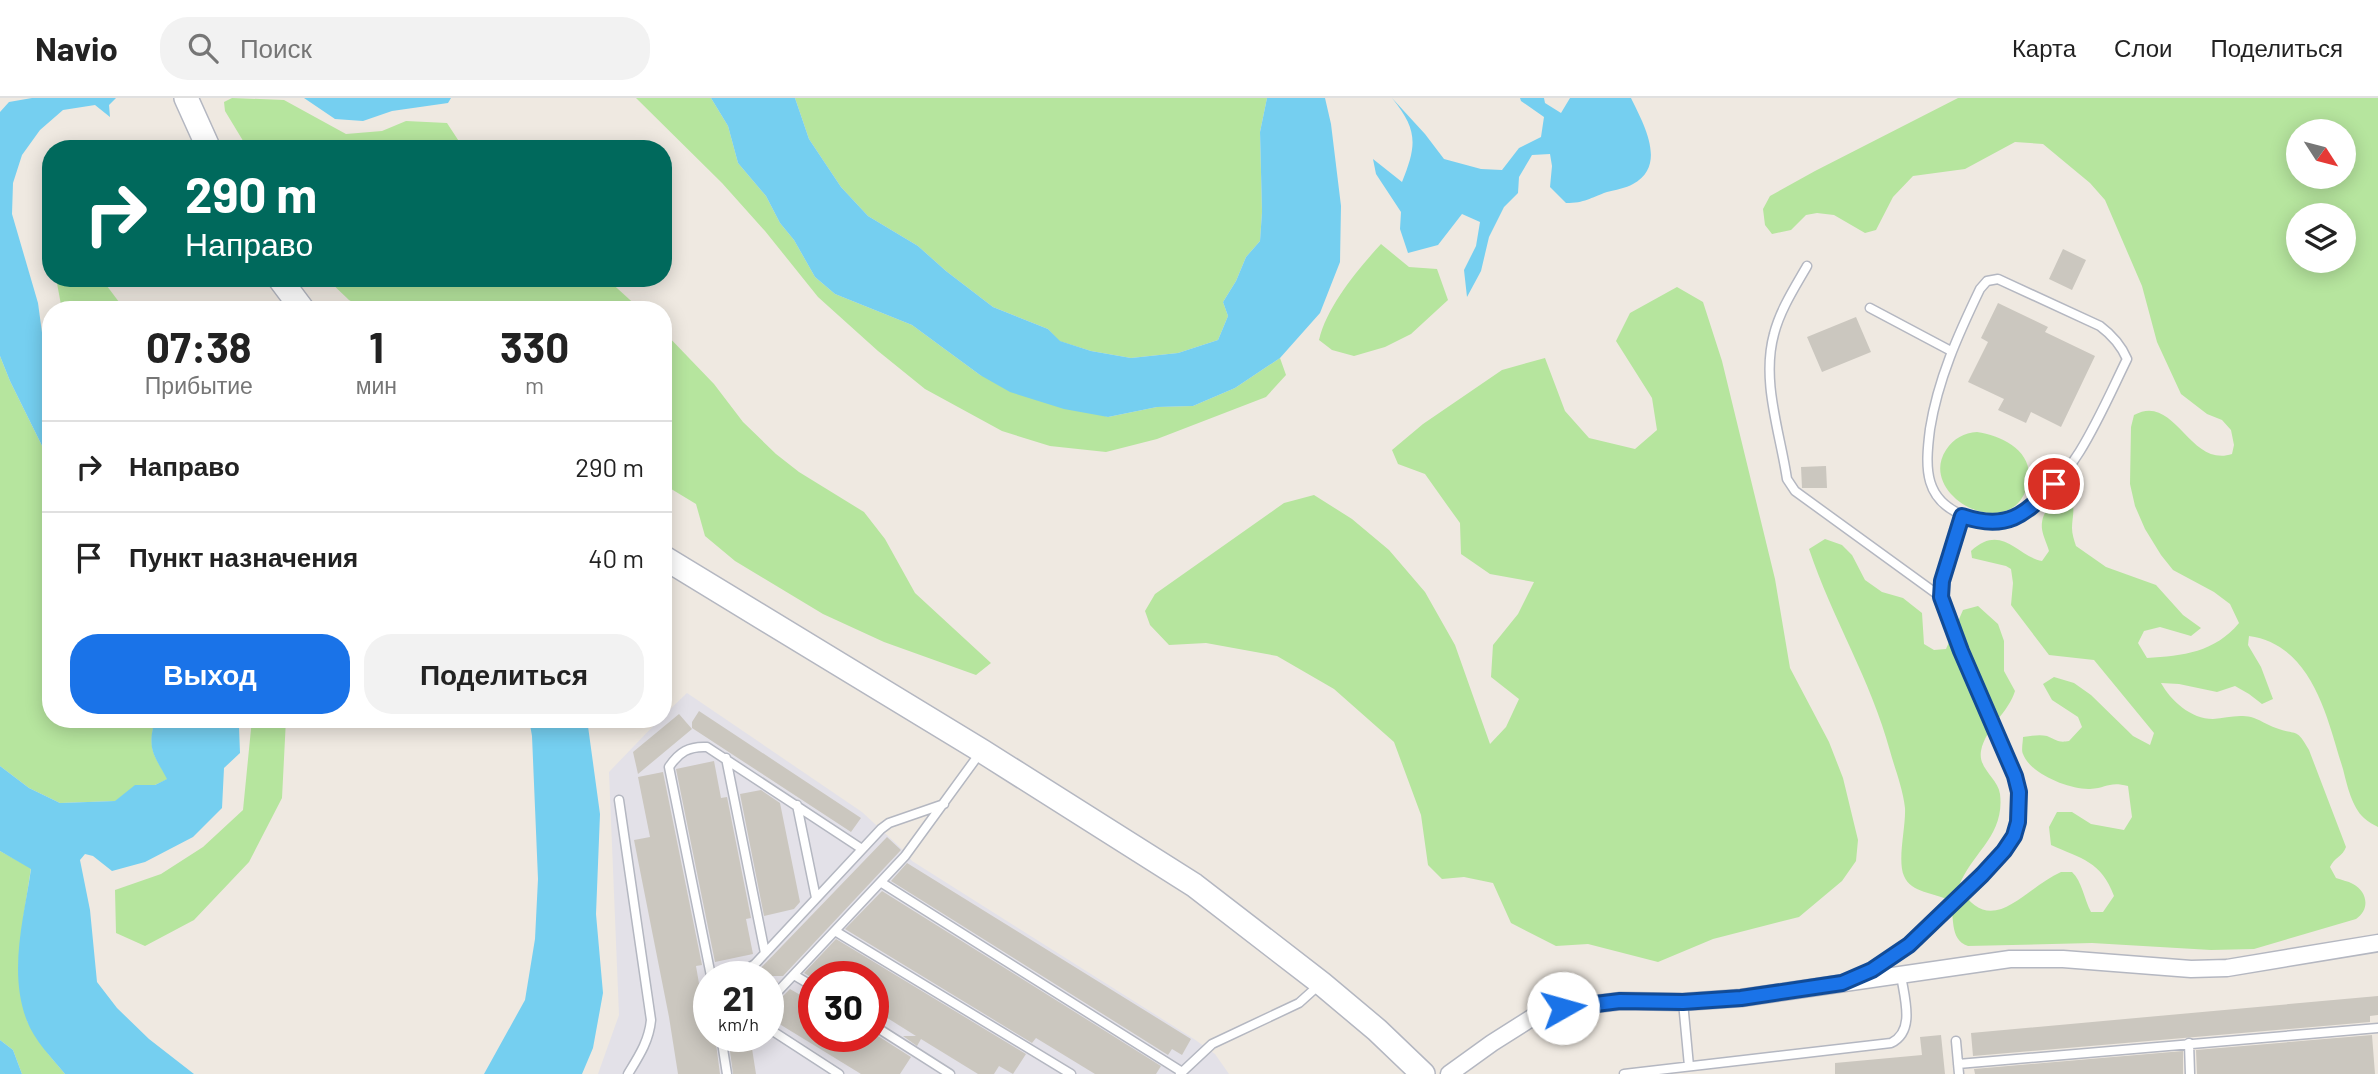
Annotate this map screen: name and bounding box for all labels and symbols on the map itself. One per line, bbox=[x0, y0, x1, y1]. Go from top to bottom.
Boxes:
north arrow bbox=[2286, 119, 2356, 189]
pin bbox=[2024, 454, 2084, 514]
speed limit sign: 30 bbox=[798, 961, 889, 1052]
position arrow bbox=[1526, 971, 1600, 1045]

